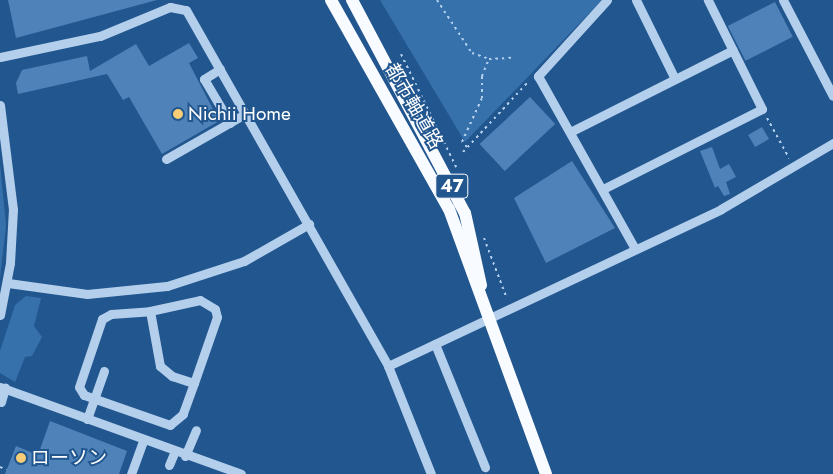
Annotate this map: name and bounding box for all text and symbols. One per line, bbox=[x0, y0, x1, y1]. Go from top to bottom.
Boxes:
street label: 都市軸道路 bbox=[380, 59, 448, 153]
place label: Nichii Home bbox=[188, 103, 291, 125]
marker: Nichii Home bbox=[172, 108, 184, 120]
road number: 47 bbox=[434, 170, 470, 202]
place label: ローソン bbox=[31, 447, 107, 469]
marker: ローソン bbox=[15, 452, 27, 464]

